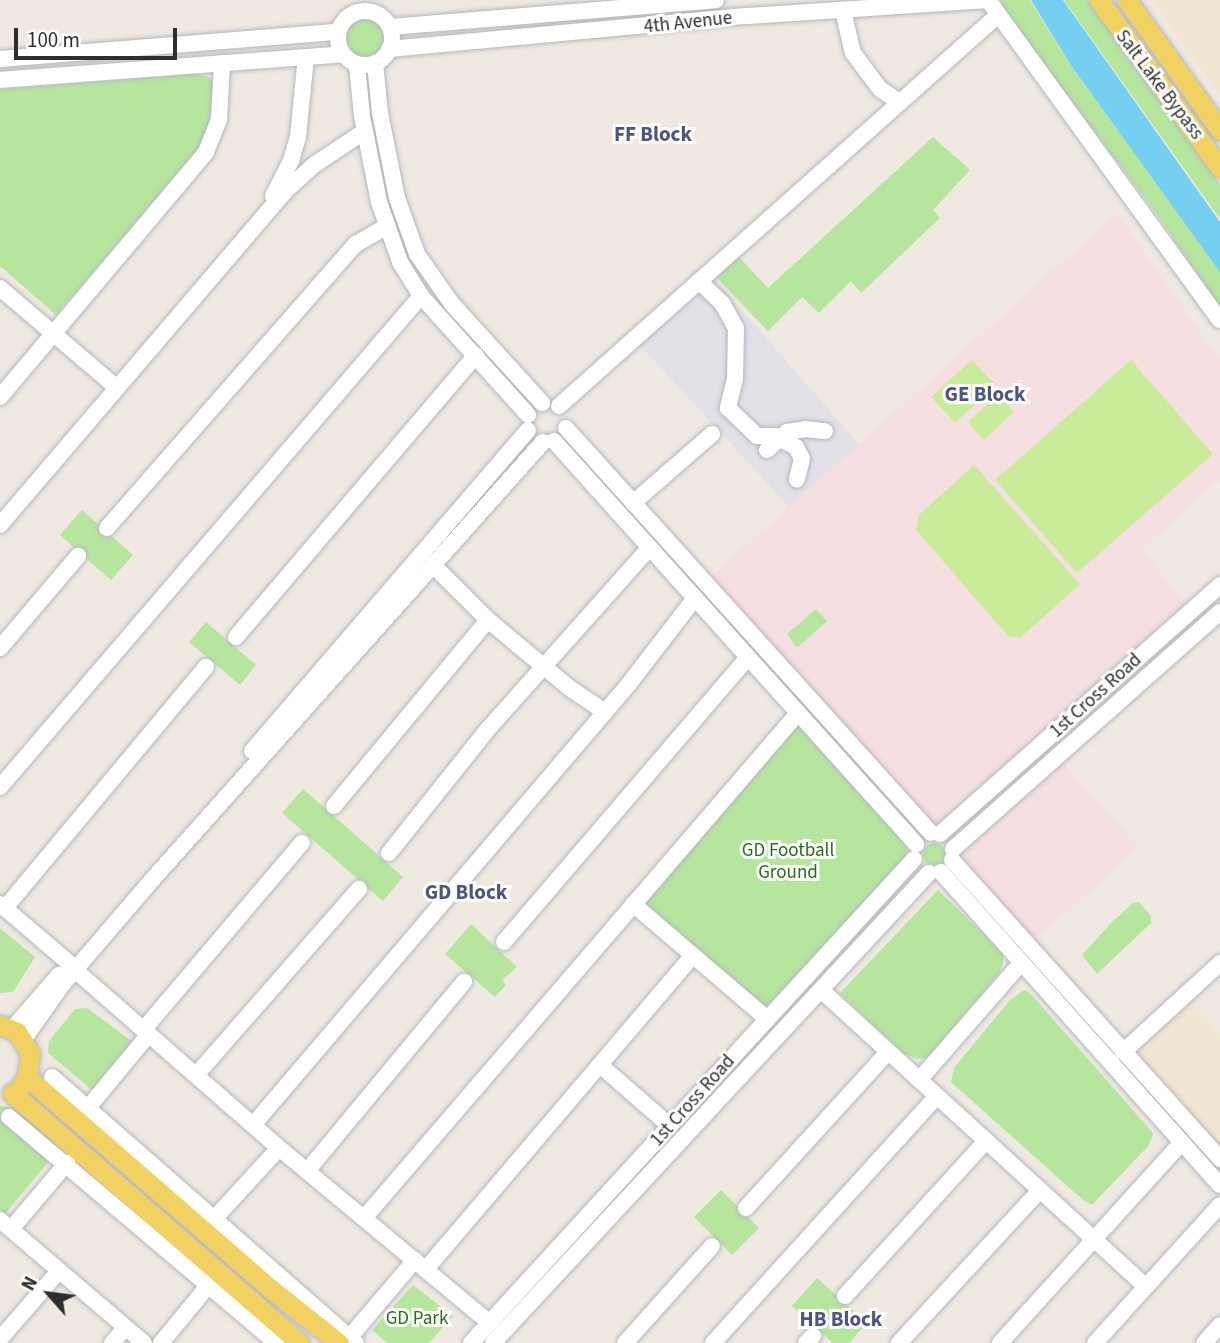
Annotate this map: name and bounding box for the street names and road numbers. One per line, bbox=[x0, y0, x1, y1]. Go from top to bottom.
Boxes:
street label: 4th Avenue bbox=[643, 7, 733, 39]
street label: Salt Lake Bypass bbox=[1110, 26, 1208, 144]
street label: 1st Cross Road bbox=[1046, 649, 1146, 743]
street label: 1st Cross Road bbox=[646, 1051, 740, 1151]

